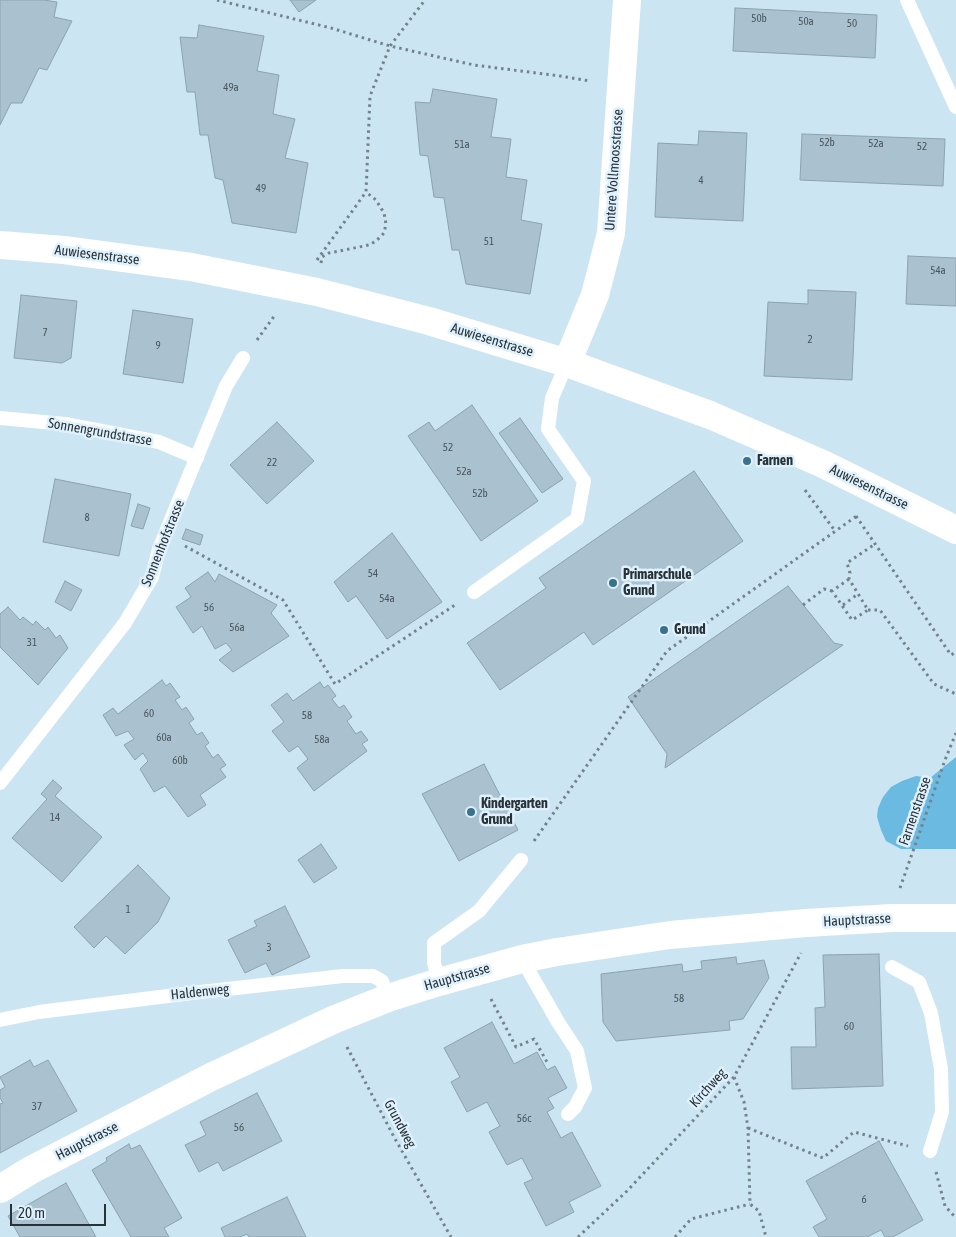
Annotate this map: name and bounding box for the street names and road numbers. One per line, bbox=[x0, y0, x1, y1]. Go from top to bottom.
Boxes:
street label: Untere Vollmoosstrasse bbox=[601, 109, 627, 231]
street label: Auwiesenstrasse bbox=[54, 241, 140, 269]
street label: Auwiesenstrasse bbox=[449, 320, 535, 360]
street label: Sonnengrundstrasse bbox=[47, 415, 153, 449]
street label: Auwiesenstrasse bbox=[827, 461, 911, 513]
street label: Sonnenhofstrasse bbox=[138, 497, 188, 589]
street label: Farnenstrasse bbox=[895, 774, 935, 848]
street label: Hauptstrasse bbox=[823, 910, 891, 930]
street label: Hauptstrasse bbox=[422, 960, 492, 994]
street label: Haldenweg bbox=[170, 981, 230, 1003]
street label: Kirchweg bbox=[686, 1065, 730, 1111]
street label: Grundweg bbox=[380, 1097, 420, 1151]
street label: Hauptstrasse bbox=[53, 1118, 121, 1164]

